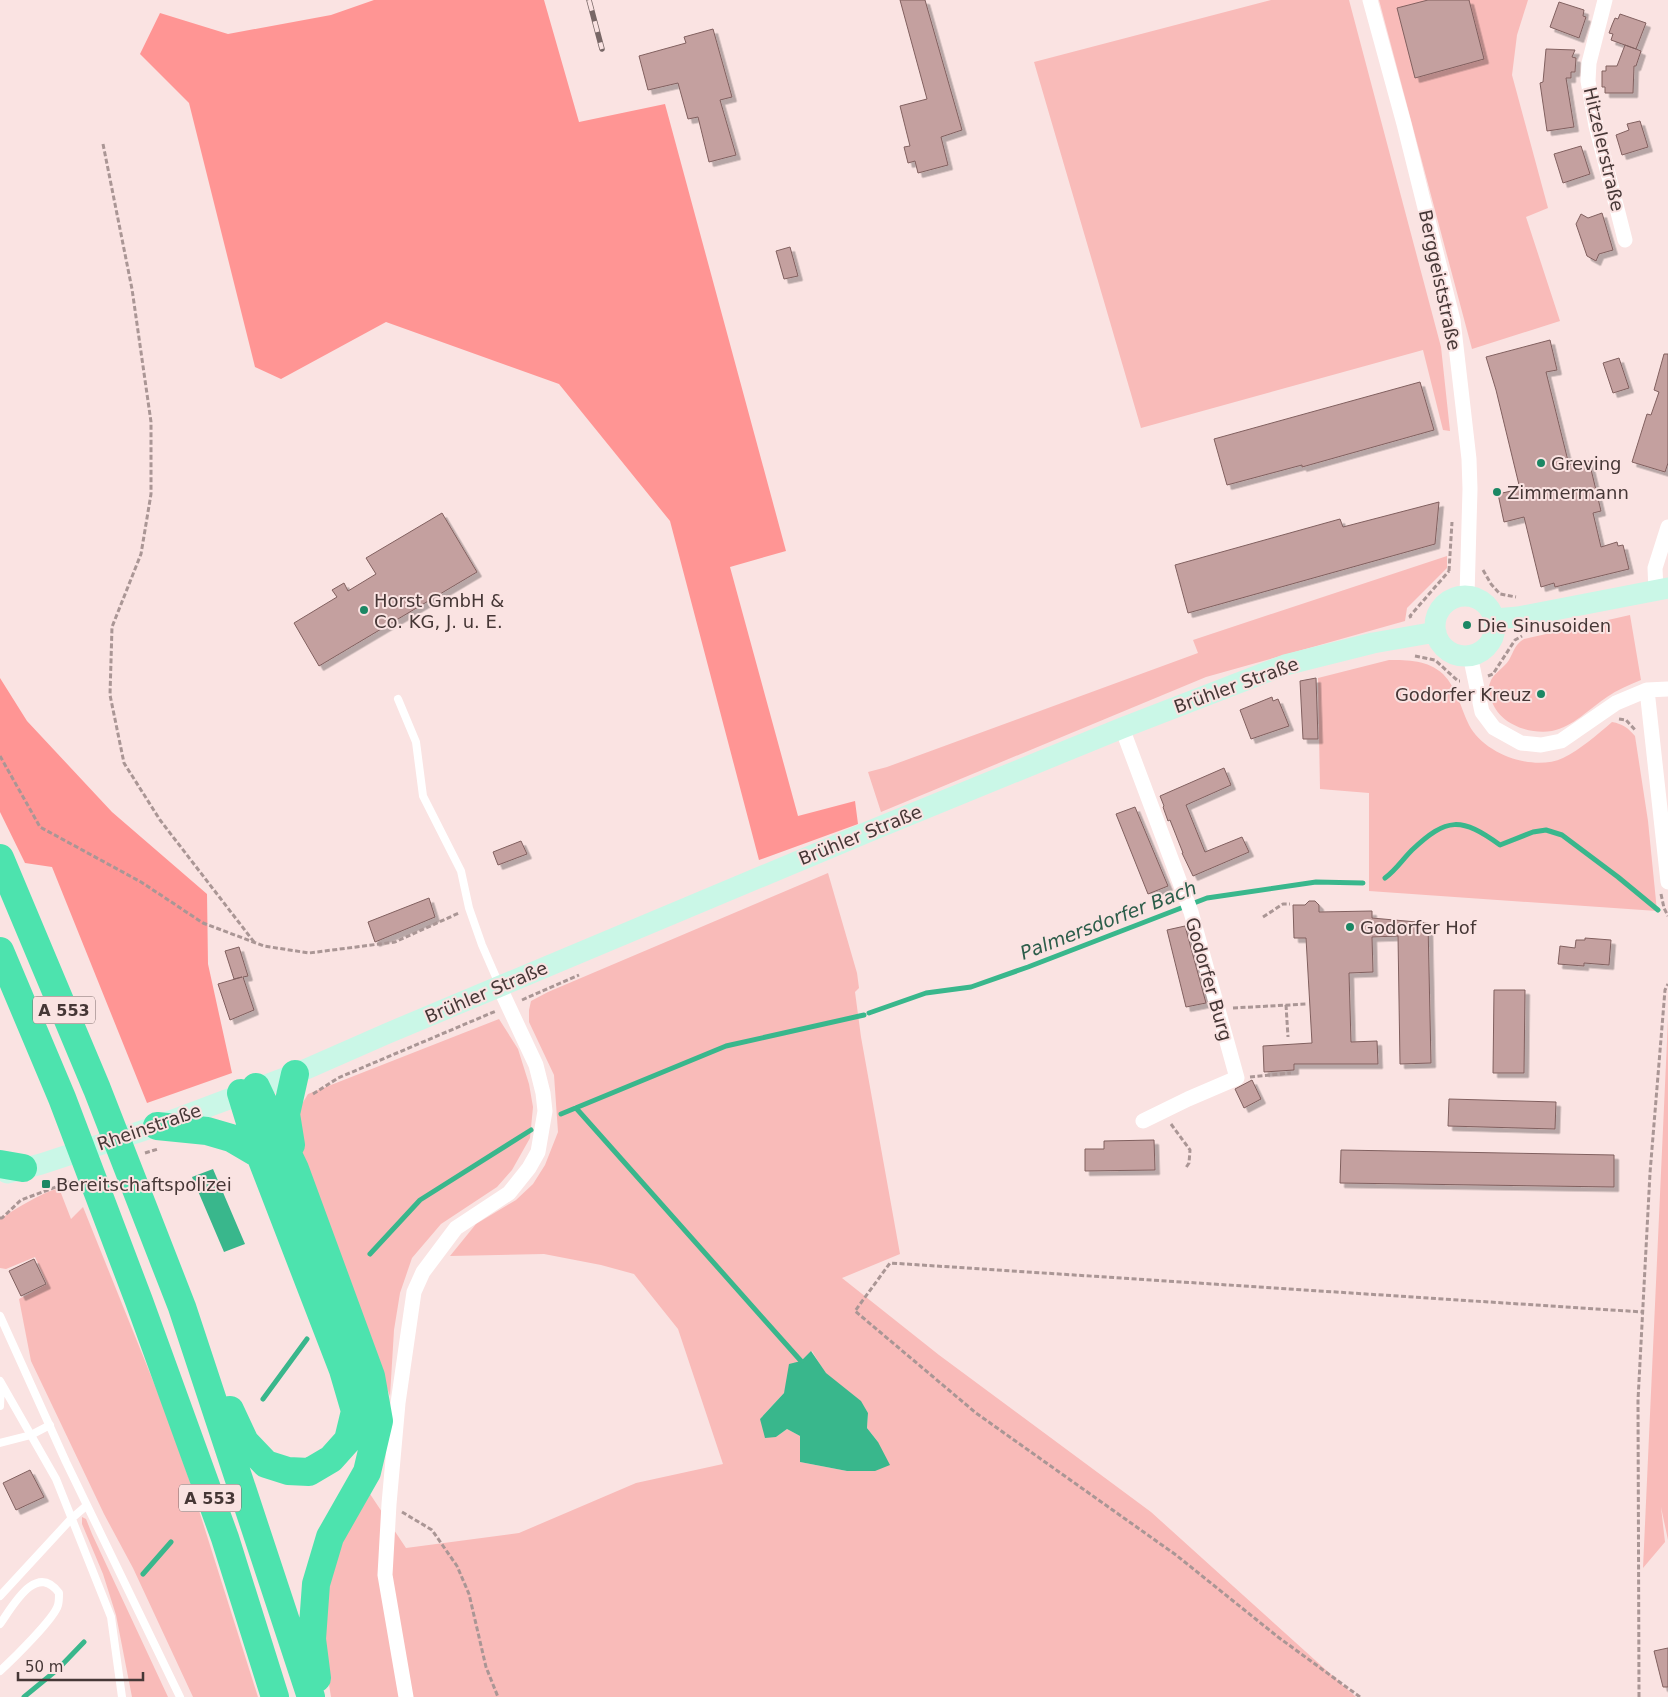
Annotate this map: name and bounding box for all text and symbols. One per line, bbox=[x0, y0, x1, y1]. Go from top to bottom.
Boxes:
street label: Hitzelerstraße bbox=[1579, 85, 1629, 213]
street label: Berggeiststraße bbox=[1415, 208, 1465, 352]
place label: Greving bbox=[1551, 453, 1622, 474]
marker: Greving bbox=[1535, 457, 1547, 469]
place label: Zimmermann bbox=[1507, 482, 1629, 503]
marker: Zimmermann bbox=[1491, 486, 1503, 498]
place label: Horst GmbH & Co. KG, J. u. E. bbox=[374, 590, 504, 632]
marker: Horst GmbH & Co. KG, J. u. E. bbox=[358, 604, 370, 616]
place label: Die Sinusoiden bbox=[1477, 615, 1611, 636]
marker: Die Sinusoiden bbox=[1461, 619, 1473, 631]
street label: Brühler Straße bbox=[1171, 653, 1301, 717]
place label: Godorfer Kreuz bbox=[1395, 684, 1531, 705]
marker: Godorfer Kreuz bbox=[1535, 688, 1547, 700]
street label: Brühler Straße bbox=[795, 801, 925, 869]
water label: Palmersdorfer Bach bbox=[1017, 876, 1199, 964]
street label: Godorfer Burg bbox=[1181, 915, 1237, 1043]
place label: Godorfer Hof bbox=[1360, 917, 1477, 938]
marker: Godorfer Hof bbox=[1344, 921, 1356, 933]
street label: Brühler Straße bbox=[422, 957, 550, 1027]
road number: A 553 bbox=[33, 996, 95, 1024]
street label: Rheinstraße bbox=[94, 1099, 204, 1155]
place label: Bereitschaftspolizei bbox=[56, 1174, 232, 1195]
marker: Bereitschaftspolizei bbox=[40, 1178, 52, 1190]
road number: A 553 bbox=[179, 1485, 241, 1512]
scale bar bbox=[18, 1650, 142, 1682]
text: 50 m bbox=[25, 1658, 63, 1676]

